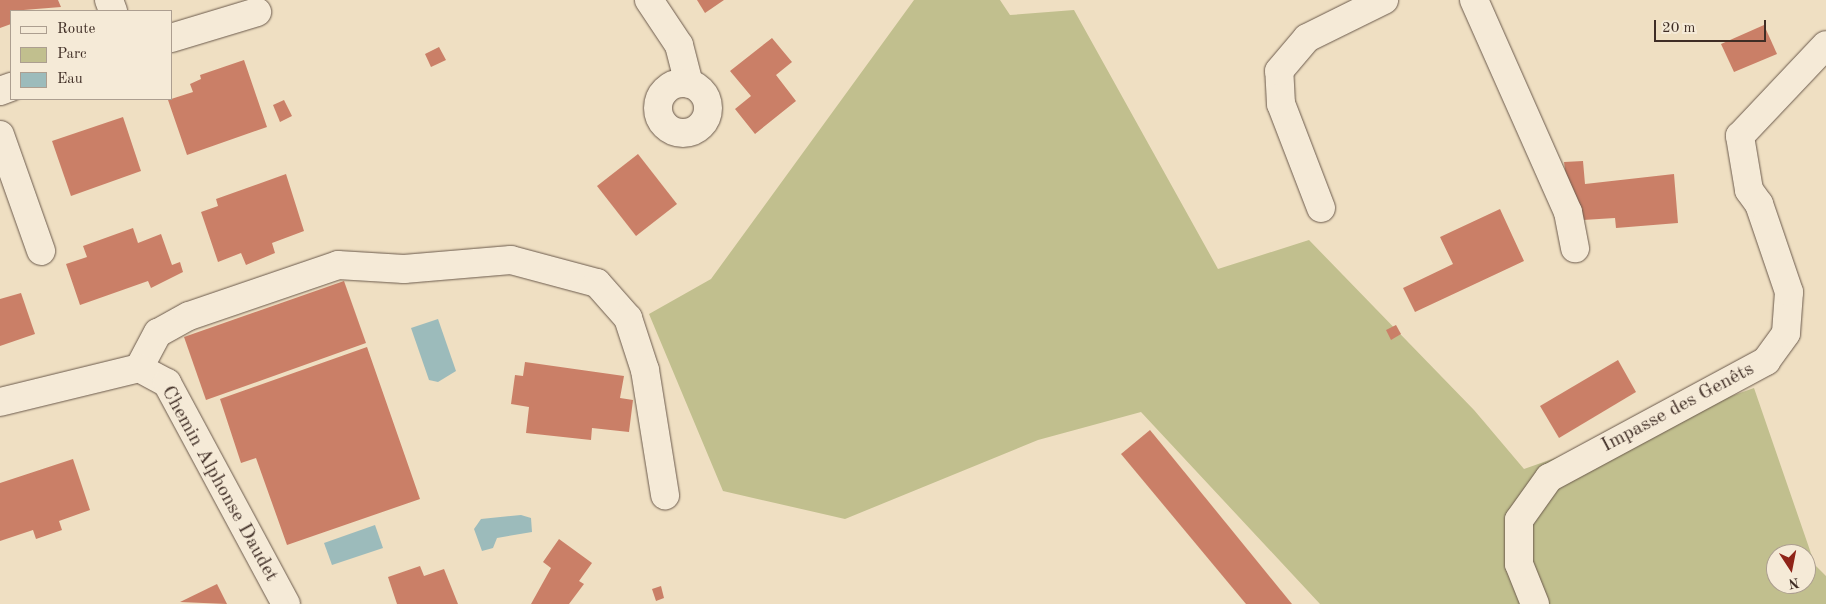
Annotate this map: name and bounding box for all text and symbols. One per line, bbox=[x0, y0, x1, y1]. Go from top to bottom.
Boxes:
legend bbox=[10, 10, 172, 100]
scale bar bbox=[1656, 10, 1768, 42]
text: 20 m bbox=[1662, 21, 1696, 36]
text: Route bbox=[57, 22, 95, 37]
text: Parc bbox=[57, 47, 87, 62]
text: Eau bbox=[57, 72, 83, 87]
street label: Impasse des Genêts bbox=[1598, 358, 1758, 458]
street label: Chemin Alphonse Daudet bbox=[155, 382, 283, 586]
north arrow bbox=[1766, 544, 1816, 594]
text: N bbox=[1787, 575, 1800, 591]

